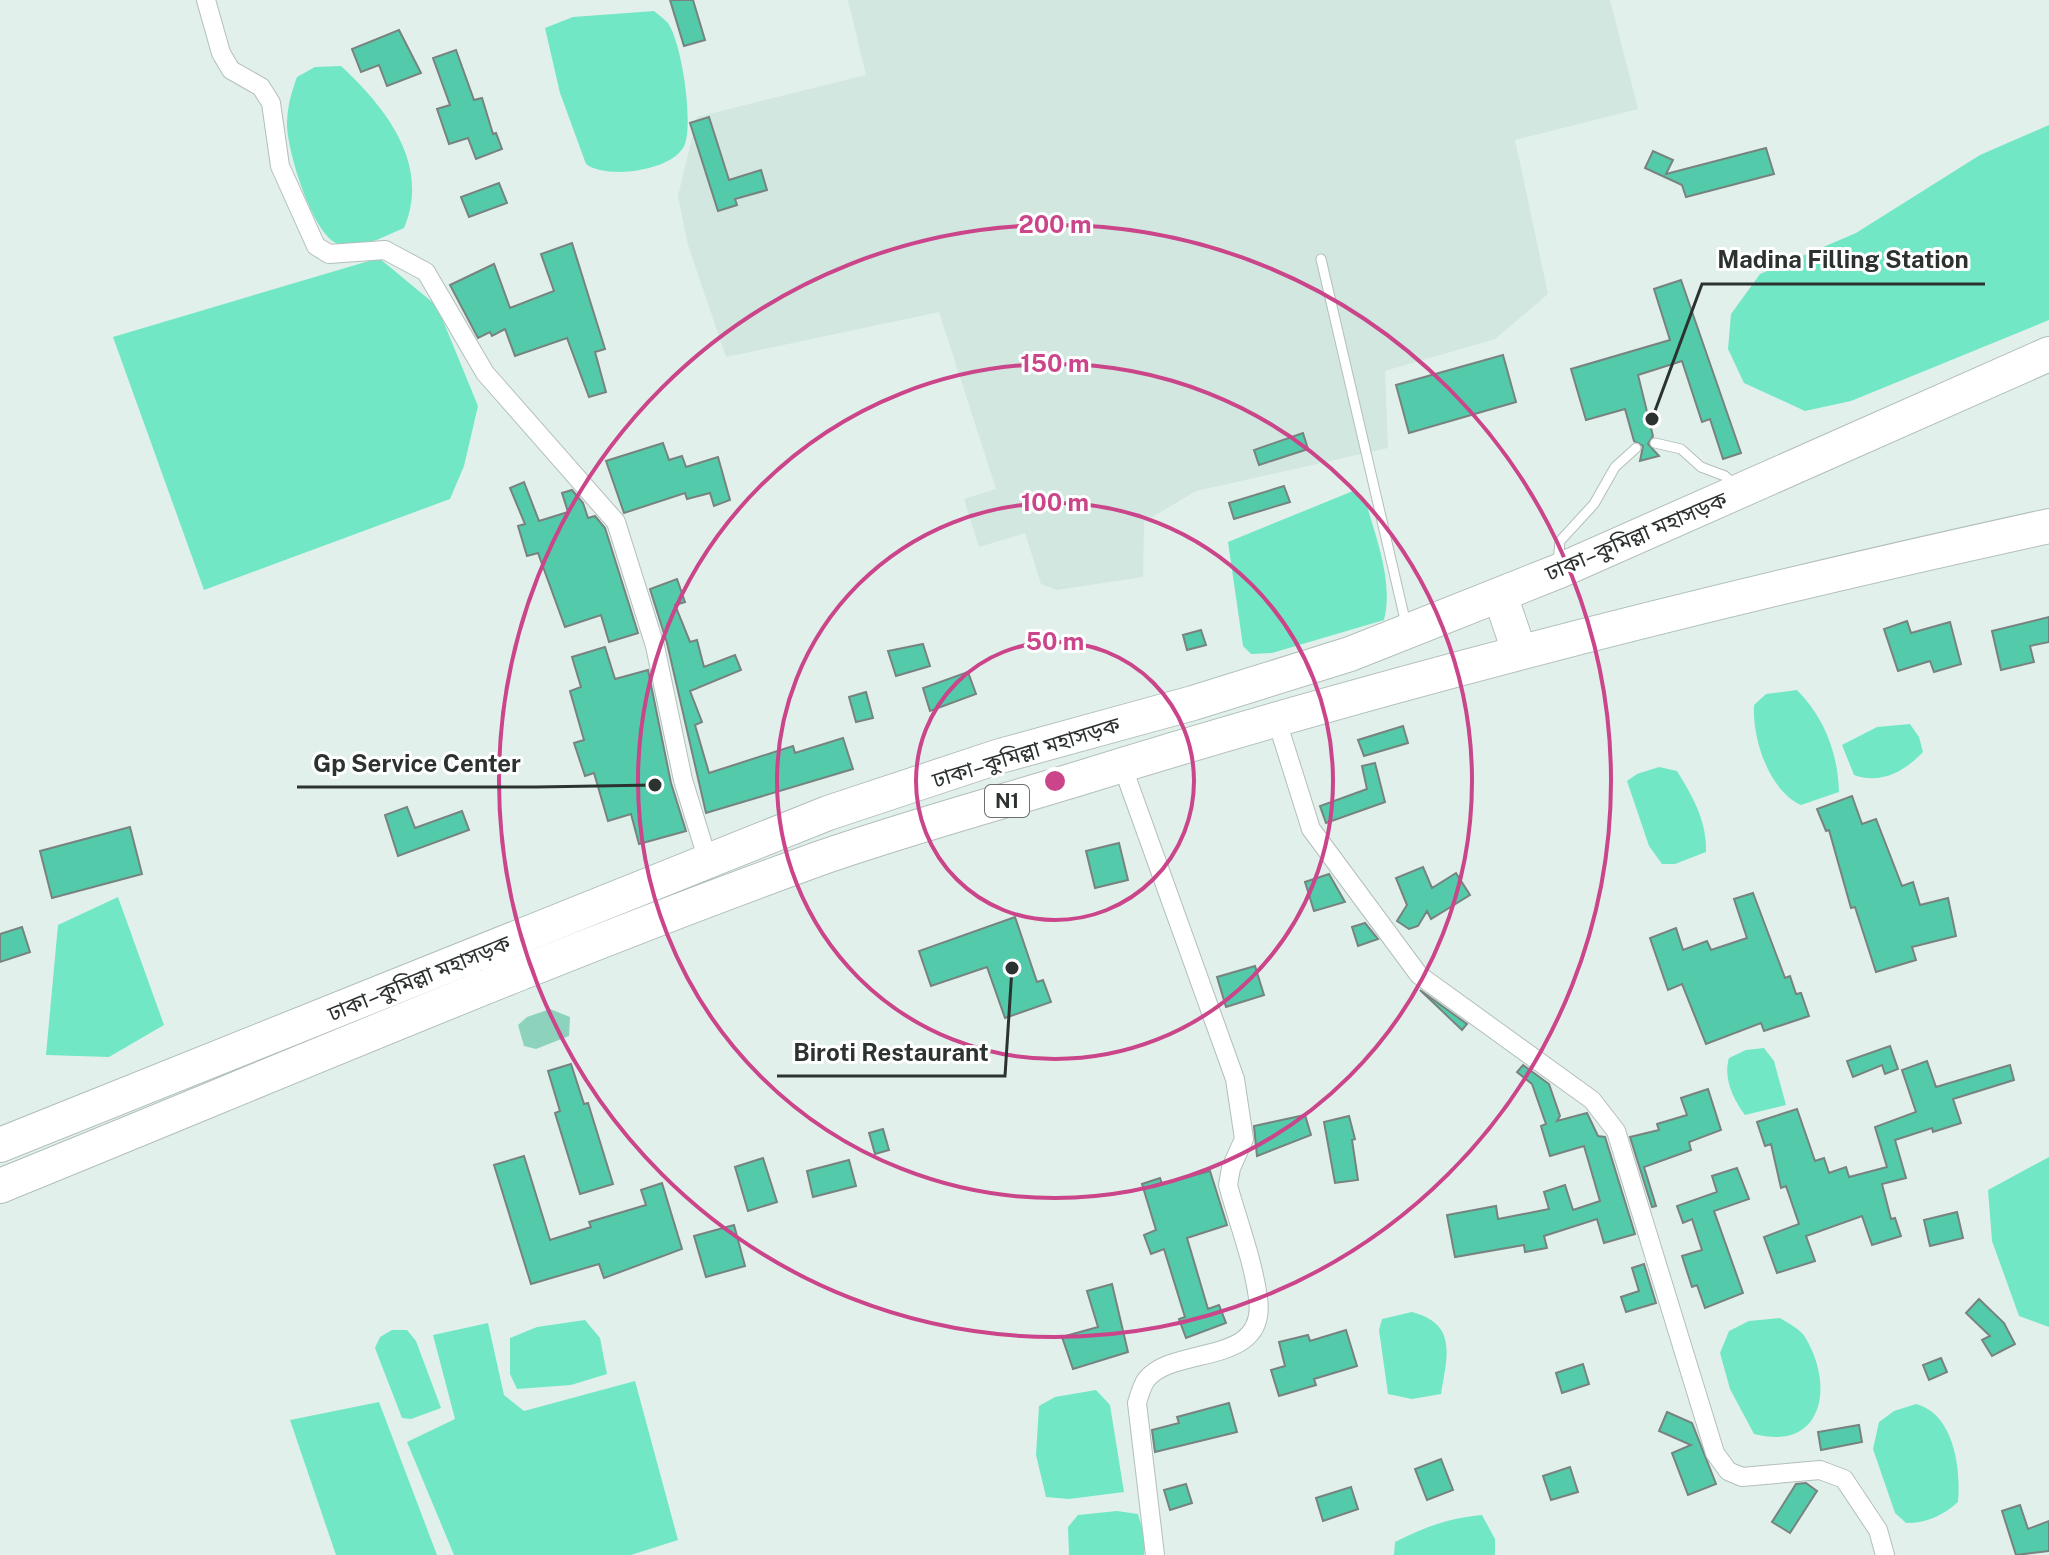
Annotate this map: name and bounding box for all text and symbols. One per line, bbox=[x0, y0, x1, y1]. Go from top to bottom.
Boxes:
text: 200 m bbox=[1018, 210, 1092, 238]
callout: Madina Filling Station bbox=[1702, 236, 1985, 284]
text: Madina Filling Station bbox=[1717, 245, 1969, 273]
text: 150 m bbox=[1021, 349, 1089, 377]
street label: ঢাকা–কুমিল্লা মহাসড়ক bbox=[1540, 486, 1731, 587]
text: 100 m bbox=[1021, 488, 1089, 516]
text: 50 m bbox=[1026, 627, 1084, 655]
street label: ঢাকা–কুমিল্লা মহাসড়ক bbox=[928, 711, 1123, 794]
callout: Gp Service Center bbox=[297, 739, 537, 787]
text: Gp Service Center bbox=[313, 749, 521, 777]
centre of rings bbox=[1041, 767, 1069, 795]
road number: N1 bbox=[985, 785, 1029, 817]
street label: ঢাকা–কুমিল্লা মহাসড়ক bbox=[323, 929, 515, 1028]
callout: Biroti Restaurant bbox=[777, 1028, 1005, 1076]
text: Biroti Restaurant bbox=[793, 1038, 989, 1066]

